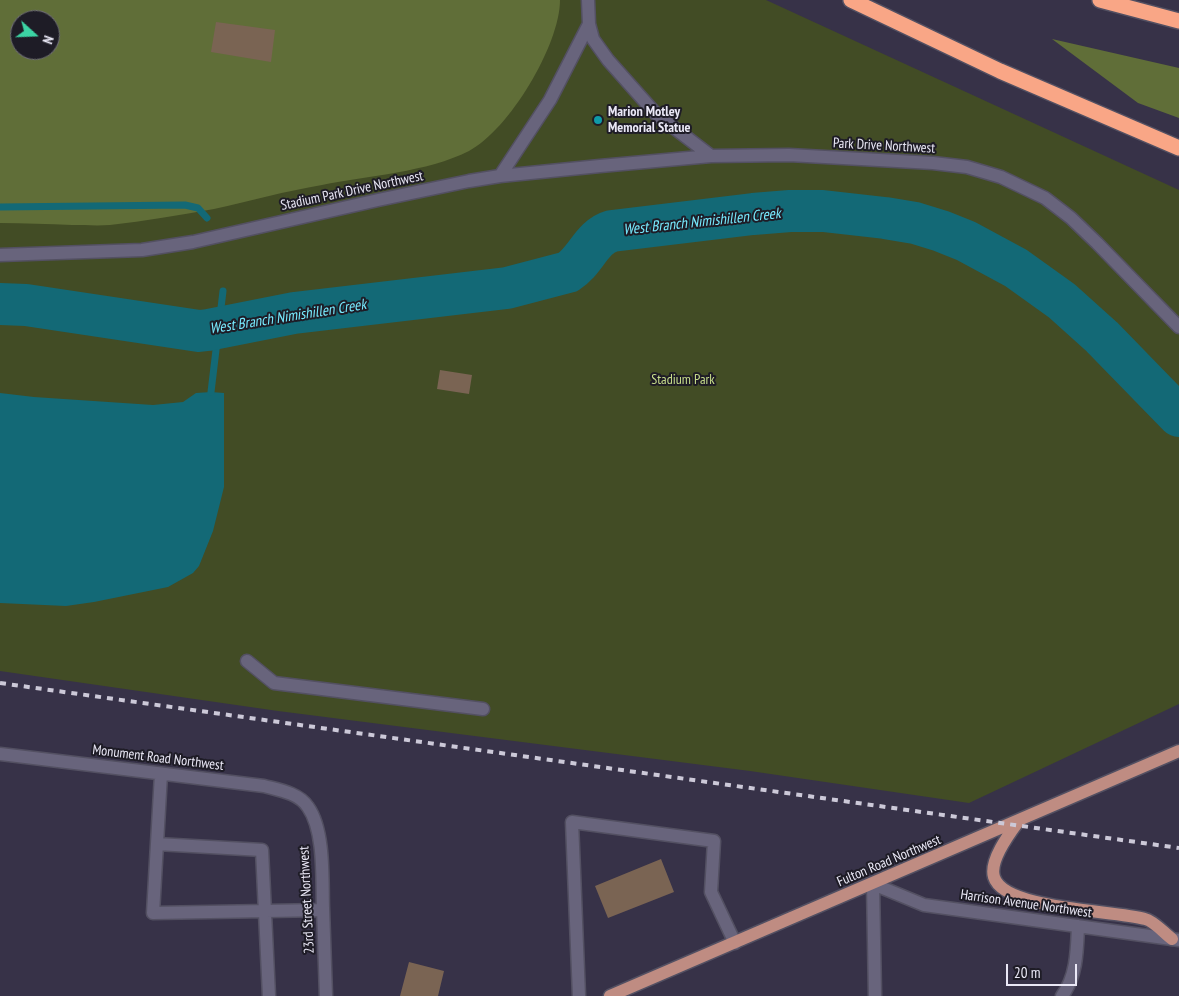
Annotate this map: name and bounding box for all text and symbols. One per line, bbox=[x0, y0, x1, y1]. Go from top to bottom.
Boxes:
north arrow bbox=[10, 10, 60, 60]
text: N bbox=[38, 33, 58, 46]
place label: Marion Motley Memorial Statue bbox=[608, 104, 690, 136]
marker: Marion Motley Memorial Statue bbox=[592, 114, 604, 126]
street label: Park Drive Northwest bbox=[832, 135, 936, 157]
street label: Stadium Park Drive Northwest bbox=[279, 168, 425, 214]
water label: West Branch Nimishillen Creek bbox=[622, 205, 782, 239]
water label: West Branch Nimishillen Creek bbox=[209, 296, 367, 338]
park label: Stadium Park bbox=[651, 372, 715, 388]
street label: Monument Road Northwest bbox=[91, 742, 225, 774]
street label: Fulton Road Northwest bbox=[835, 832, 943, 890]
street label: 23rd Street Northwest bbox=[296, 846, 318, 954]
street label: Harrison Avenue Northwest bbox=[959, 886, 1093, 922]
scale bar bbox=[1009, 954, 1080, 986]
text: 20 m bbox=[1014, 963, 1040, 982]

